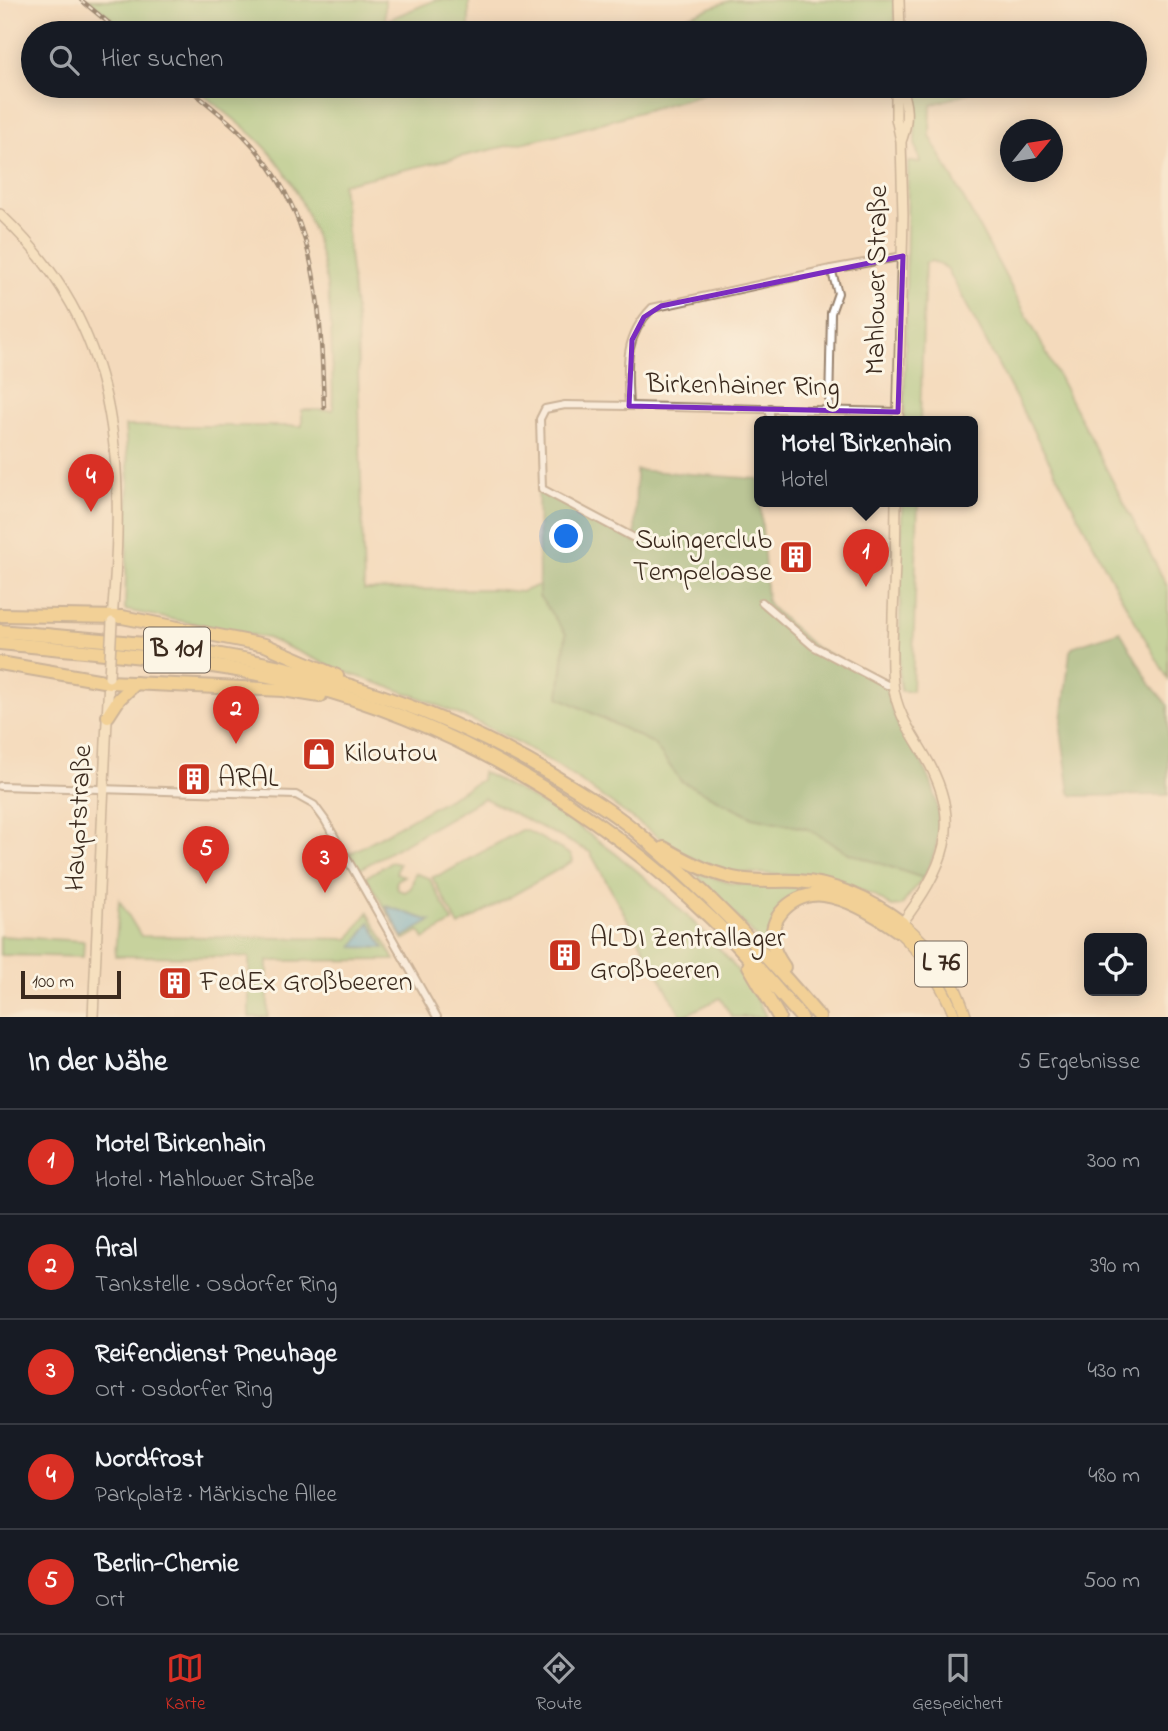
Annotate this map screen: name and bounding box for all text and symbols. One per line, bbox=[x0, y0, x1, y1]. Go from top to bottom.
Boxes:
search box bbox=[21, 21, 1147, 98]
icon: search bbox=[45, 41, 83, 79]
text: Hier suchen bbox=[101, 41, 223, 79]
north arrow bbox=[1000, 119, 1063, 182]
street label: Mahlower Straße bbox=[856, 184, 900, 375]
street label: Birkenhainer Ring bbox=[645, 365, 840, 409]
popup bbox=[754, 416, 978, 507]
text: Motel Birkenhain bbox=[781, 426, 951, 464]
pin: 4 bbox=[68, 454, 114, 512]
text: Hotel bbox=[781, 464, 828, 497]
your location bbox=[549, 519, 583, 553]
place label: Swingerclub Tempeloase bbox=[633, 521, 772, 594]
pin: 1 bbox=[843, 529, 889, 587]
building icon: Swingerclub Tempeloase bbox=[777, 538, 815, 576]
road number: B 101 bbox=[144, 628, 210, 672]
pin: 2 bbox=[213, 686, 259, 744]
place label: Kiloutou bbox=[344, 734, 438, 775]
shop icon: Kiloutou bbox=[300, 735, 338, 773]
street label: Hauptstraße bbox=[56, 743, 104, 892]
place label: ARAL bbox=[218, 759, 279, 800]
building icon: ARAL bbox=[175, 760, 213, 798]
pin: 5 bbox=[183, 826, 229, 884]
pin: 3 bbox=[302, 835, 348, 893]
place label: ALDI Zentrallager Großbeeren bbox=[590, 919, 786, 992]
map controls bbox=[1084, 933, 1147, 996]
button: locate bbox=[1084, 933, 1147, 996]
building icon: ALDI Zentrallager Großbeeren bbox=[546, 936, 584, 974]
road number: L 76 bbox=[915, 942, 967, 987]
place label: FedEx Großbeeren bbox=[199, 963, 412, 1004]
building icon: FedEx Großbeeren bbox=[156, 964, 194, 1002]
scale bar bbox=[21, 968, 121, 1000]
text: 100 m bbox=[32, 969, 74, 996]
text: In der Nähe bbox=[28, 1041, 168, 1085]
text: 5 Ergebnisse bbox=[1018, 1046, 1140, 1079]
text: Motel Birkenhain bbox=[95, 1126, 266, 1164]
text: 1 bbox=[47, 1145, 55, 1178]
text: 300 m bbox=[1087, 1145, 1140, 1178]
text: Hotel · Mahlower Straße bbox=[95, 1164, 314, 1197]
text: Aral bbox=[95, 1231, 137, 1269]
text: 2 bbox=[45, 1250, 57, 1283]
text: 390 m bbox=[1090, 1250, 1140, 1283]
text: Tankstelle · Osdorfer Ring bbox=[95, 1269, 337, 1302]
text: Reifendienst Pneuhage bbox=[95, 1336, 337, 1374]
text: 3 bbox=[46, 1355, 56, 1388]
text: 430 m bbox=[1087, 1355, 1140, 1388]
text: Ort · Osdorfer Ring bbox=[95, 1374, 273, 1407]
text: Nordfrost bbox=[95, 1441, 204, 1479]
text: 4 bbox=[46, 1460, 56, 1493]
text: 480 m bbox=[1088, 1460, 1140, 1493]
text: Parkplatz · Märkische Allee bbox=[95, 1479, 337, 1512]
text: Berlin-Chemie bbox=[95, 1546, 239, 1584]
text: 5 bbox=[44, 1565, 58, 1598]
text: 500 m bbox=[1083, 1565, 1140, 1598]
text: Ort bbox=[95, 1584, 125, 1617]
tab: Karte bbox=[165, 1649, 205, 1718]
tab: Route bbox=[536, 1649, 582, 1718]
tab: Gespeichert bbox=[912, 1649, 1003, 1718]

